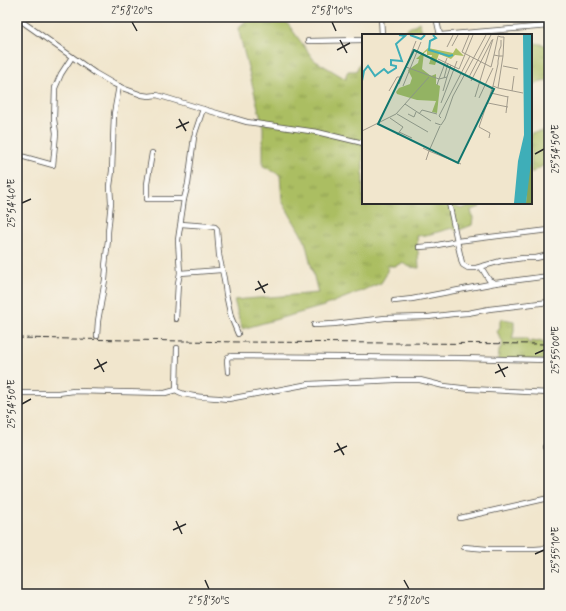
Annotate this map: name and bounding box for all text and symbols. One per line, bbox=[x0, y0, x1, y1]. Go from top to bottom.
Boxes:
text: 2°58'20"S bbox=[111, 4, 153, 18]
text: 2°58'10"S bbox=[311, 4, 353, 18]
inset map bbox=[362, 34, 532, 204]
text: 25°54'50"E bbox=[549, 124, 563, 174]
text: 25°54'40"E bbox=[5, 178, 19, 227]
text: 25°55'00"E bbox=[549, 326, 563, 374]
text: 25°54'50"E bbox=[5, 379, 19, 429]
text: 25°55'10"E bbox=[549, 526, 563, 573]
text: 2°58'30"S bbox=[188, 594, 230, 608]
text: 2°58'20"S bbox=[388, 594, 430, 608]

